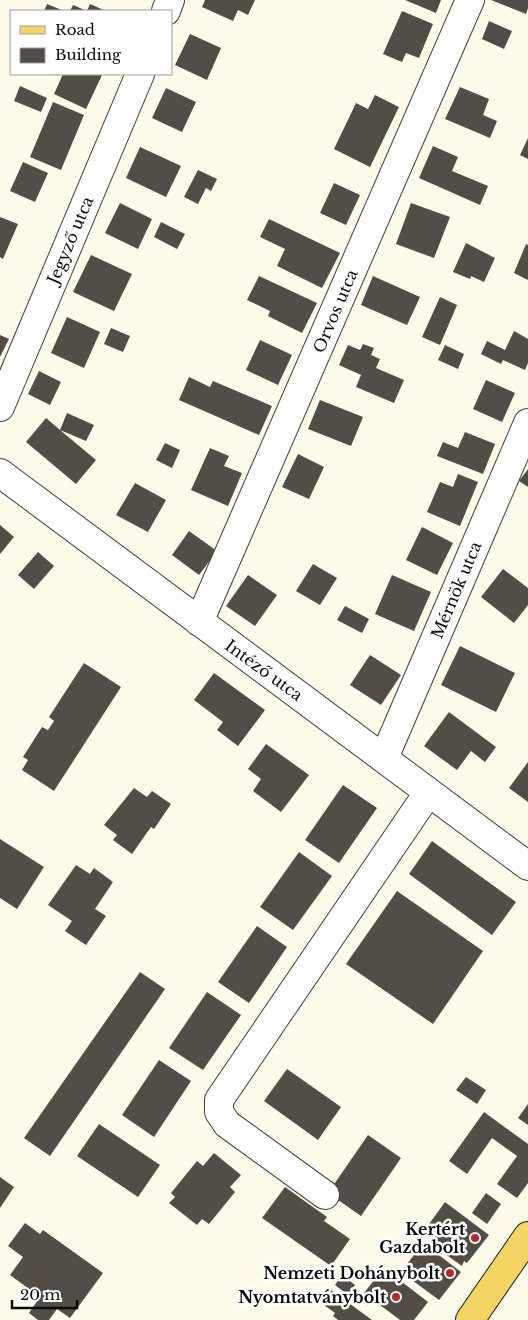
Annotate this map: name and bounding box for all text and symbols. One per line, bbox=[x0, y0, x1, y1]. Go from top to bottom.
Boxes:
legend bbox=[10, 10, 172, 75]
text: Road bbox=[55, 20, 95, 39]
text: Building bbox=[55, 45, 122, 64]
street label: Jegyző utca bbox=[42, 193, 97, 289]
street label: Orvos utca bbox=[308, 266, 362, 356]
street label: Mérnök utca bbox=[427, 538, 486, 642]
street label: Intéző utca bbox=[221, 635, 307, 705]
place label: Kertért Gazdabolt bbox=[379, 1219, 466, 1257]
marker: Kertért Gazdabolt bbox=[469, 1232, 481, 1244]
place label: Nemzeti Dohánybolt bbox=[263, 1263, 441, 1283]
marker: Nemzeti Dohánybolt bbox=[444, 1267, 456, 1279]
scale bar bbox=[12, 1278, 78, 1310]
text: 20 m bbox=[20, 1285, 60, 1304]
place label: Nyomtatványbolt bbox=[238, 1287, 387, 1307]
marker: Nyomtatványbolt bbox=[390, 1291, 402, 1303]

